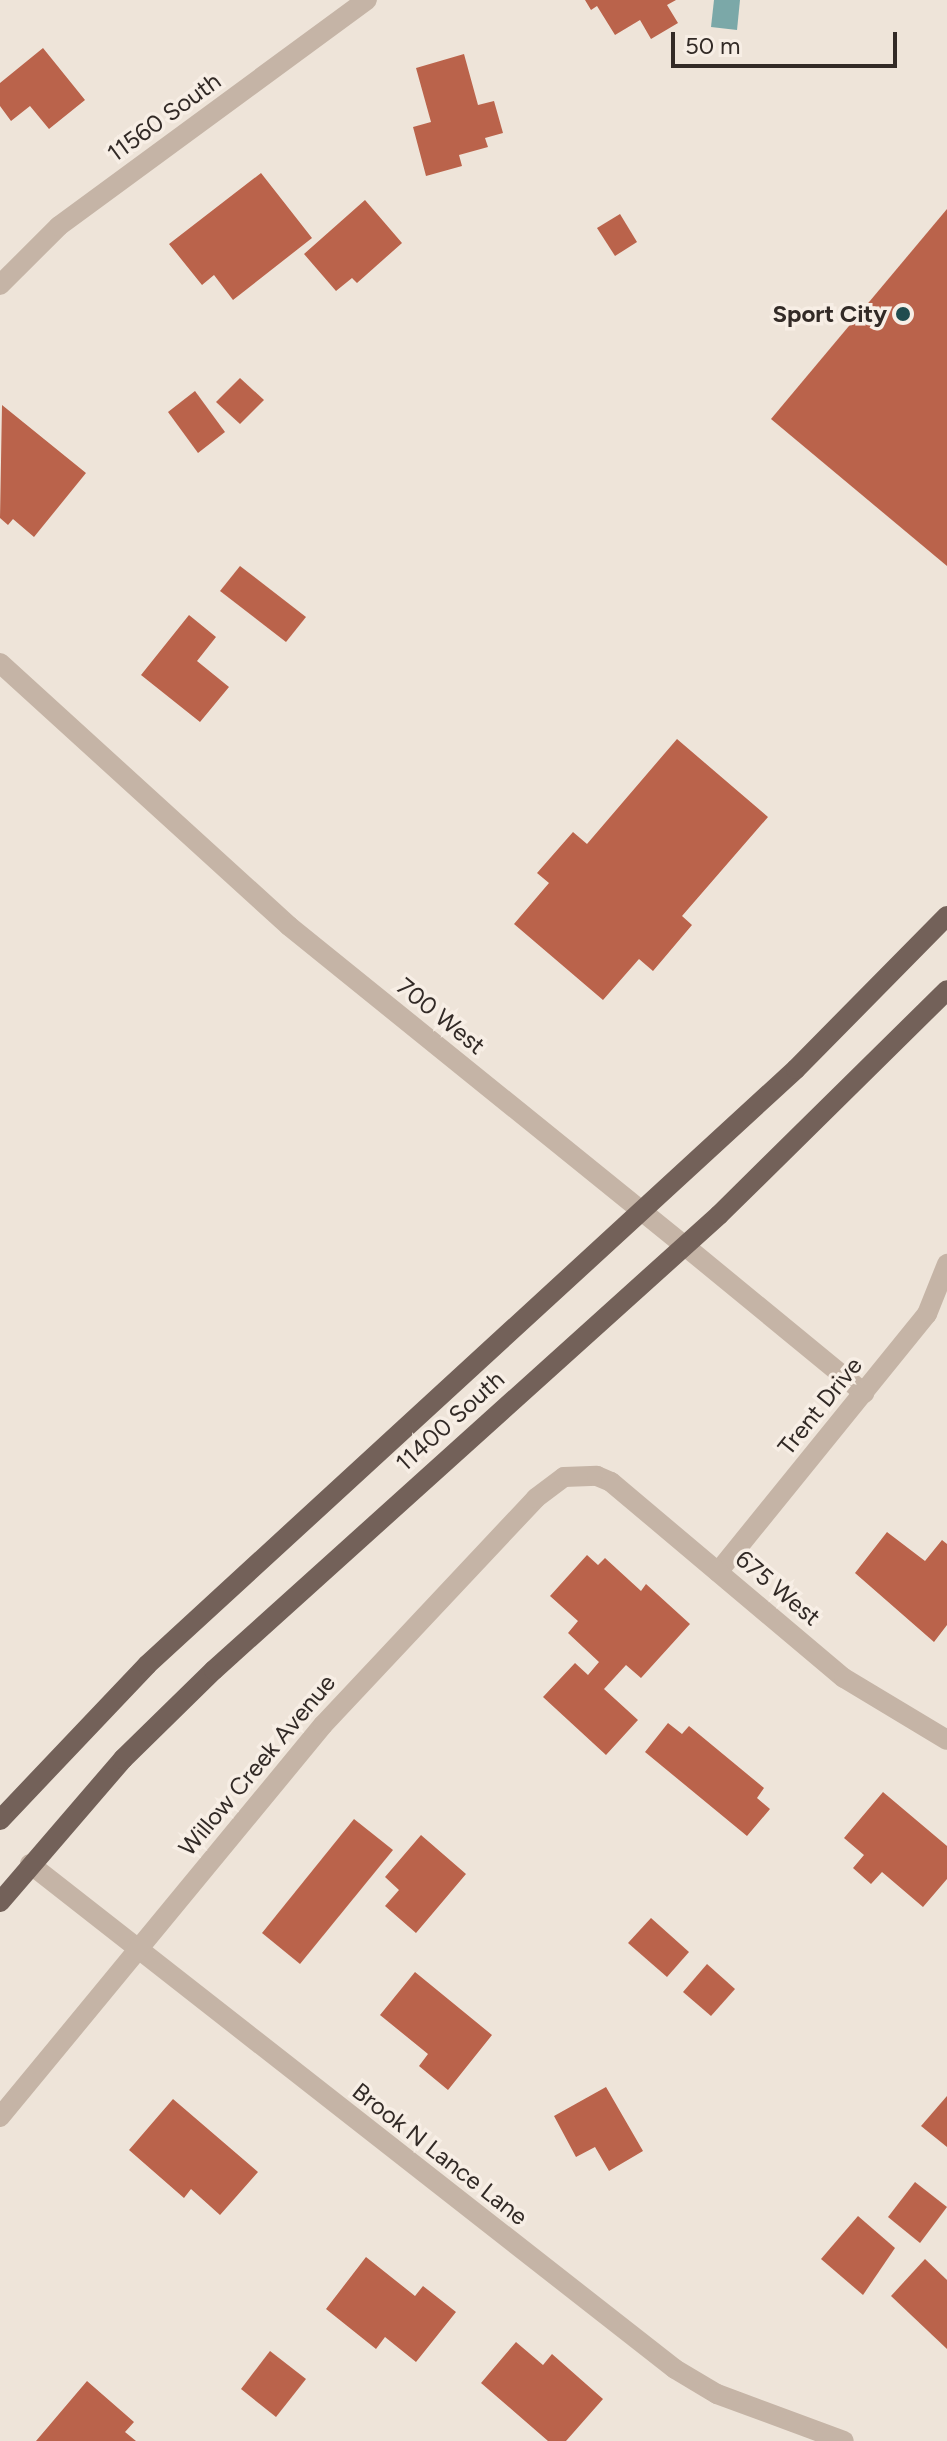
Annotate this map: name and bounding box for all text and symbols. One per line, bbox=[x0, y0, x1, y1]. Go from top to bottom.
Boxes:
scale bar bbox=[675, 16, 901, 66]
text: 50 m bbox=[685, 31, 741, 60]
street label: 11560 South bbox=[102, 66, 226, 168]
place label: Sport City bbox=[772, 300, 887, 328]
marker: Sport City bbox=[894, 305, 912, 323]
street label: 700 West bbox=[391, 972, 491, 1060]
street label: Trent Drive bbox=[772, 1351, 868, 1461]
street label: 11400 South bbox=[390, 1365, 510, 1477]
street label: 675 West bbox=[730, 1544, 826, 1632]
street label: Willow Creek Avenue bbox=[173, 1668, 341, 1862]
street label: Brook N Lance Lane bbox=[347, 2077, 533, 2231]

